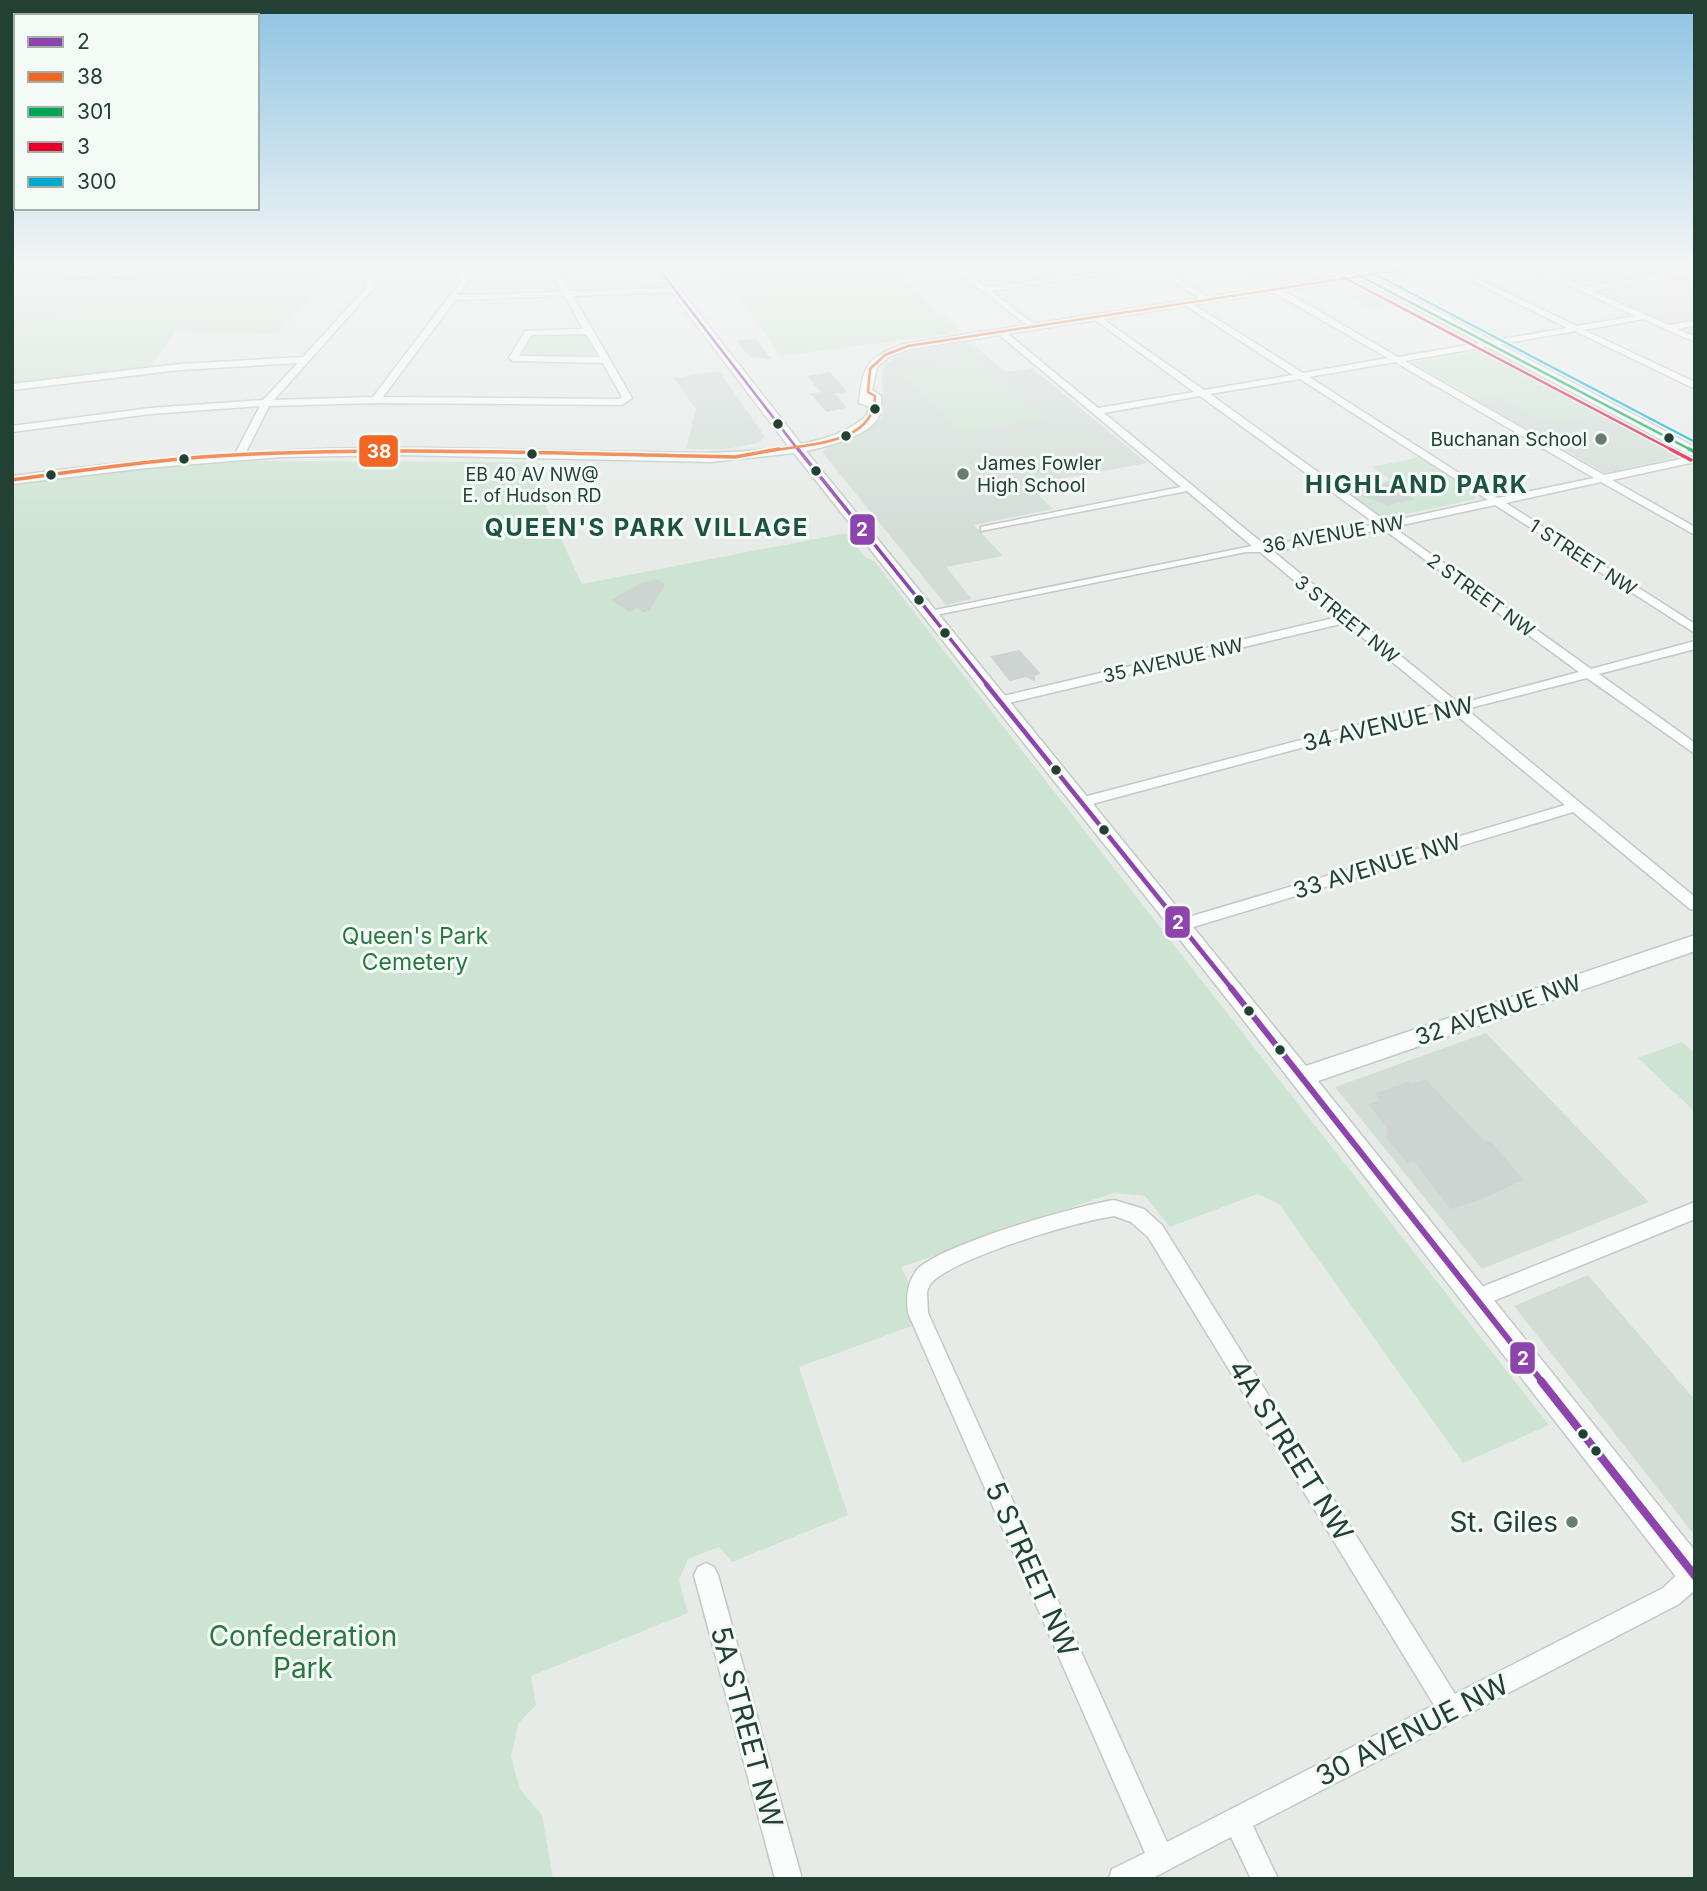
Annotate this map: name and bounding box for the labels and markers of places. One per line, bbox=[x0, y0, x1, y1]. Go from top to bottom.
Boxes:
unlabelled marker bbox=[868, 402, 882, 416]
unlabelled marker bbox=[771, 417, 785, 431]
place label: Buchanan School bbox=[1430, 428, 1587, 451]
unlabelled marker bbox=[839, 429, 853, 443]
marker: Buchanan School bbox=[1593, 431, 1609, 447]
unlabelled marker bbox=[1662, 431, 1676, 445]
marker: EB 40 AV NW@ E. of Hudson RD bbox=[525, 447, 539, 461]
unlabelled marker bbox=[177, 452, 191, 466]
place label: James Fowler High School bbox=[977, 452, 1102, 497]
place label: EB 40 AV NW@ E. of Hudson RD bbox=[462, 464, 602, 506]
unlabelled marker bbox=[809, 464, 823, 478]
marker: James Fowler High School bbox=[955, 466, 971, 482]
unlabelled marker bbox=[44, 468, 58, 482]
unlabelled marker bbox=[912, 593, 926, 607]
unlabelled marker bbox=[938, 626, 952, 640]
unlabelled marker bbox=[1049, 763, 1063, 777]
unlabelled marker bbox=[1097, 823, 1111, 837]
unlabelled marker bbox=[1242, 1004, 1256, 1018]
unlabelled marker bbox=[1273, 1043, 1287, 1057]
unlabelled marker bbox=[1576, 1427, 1590, 1441]
unlabelled marker bbox=[1589, 1444, 1603, 1458]
place label: St. Giles bbox=[1449, 1505, 1558, 1539]
marker: St. Giles bbox=[1564, 1514, 1580, 1530]

